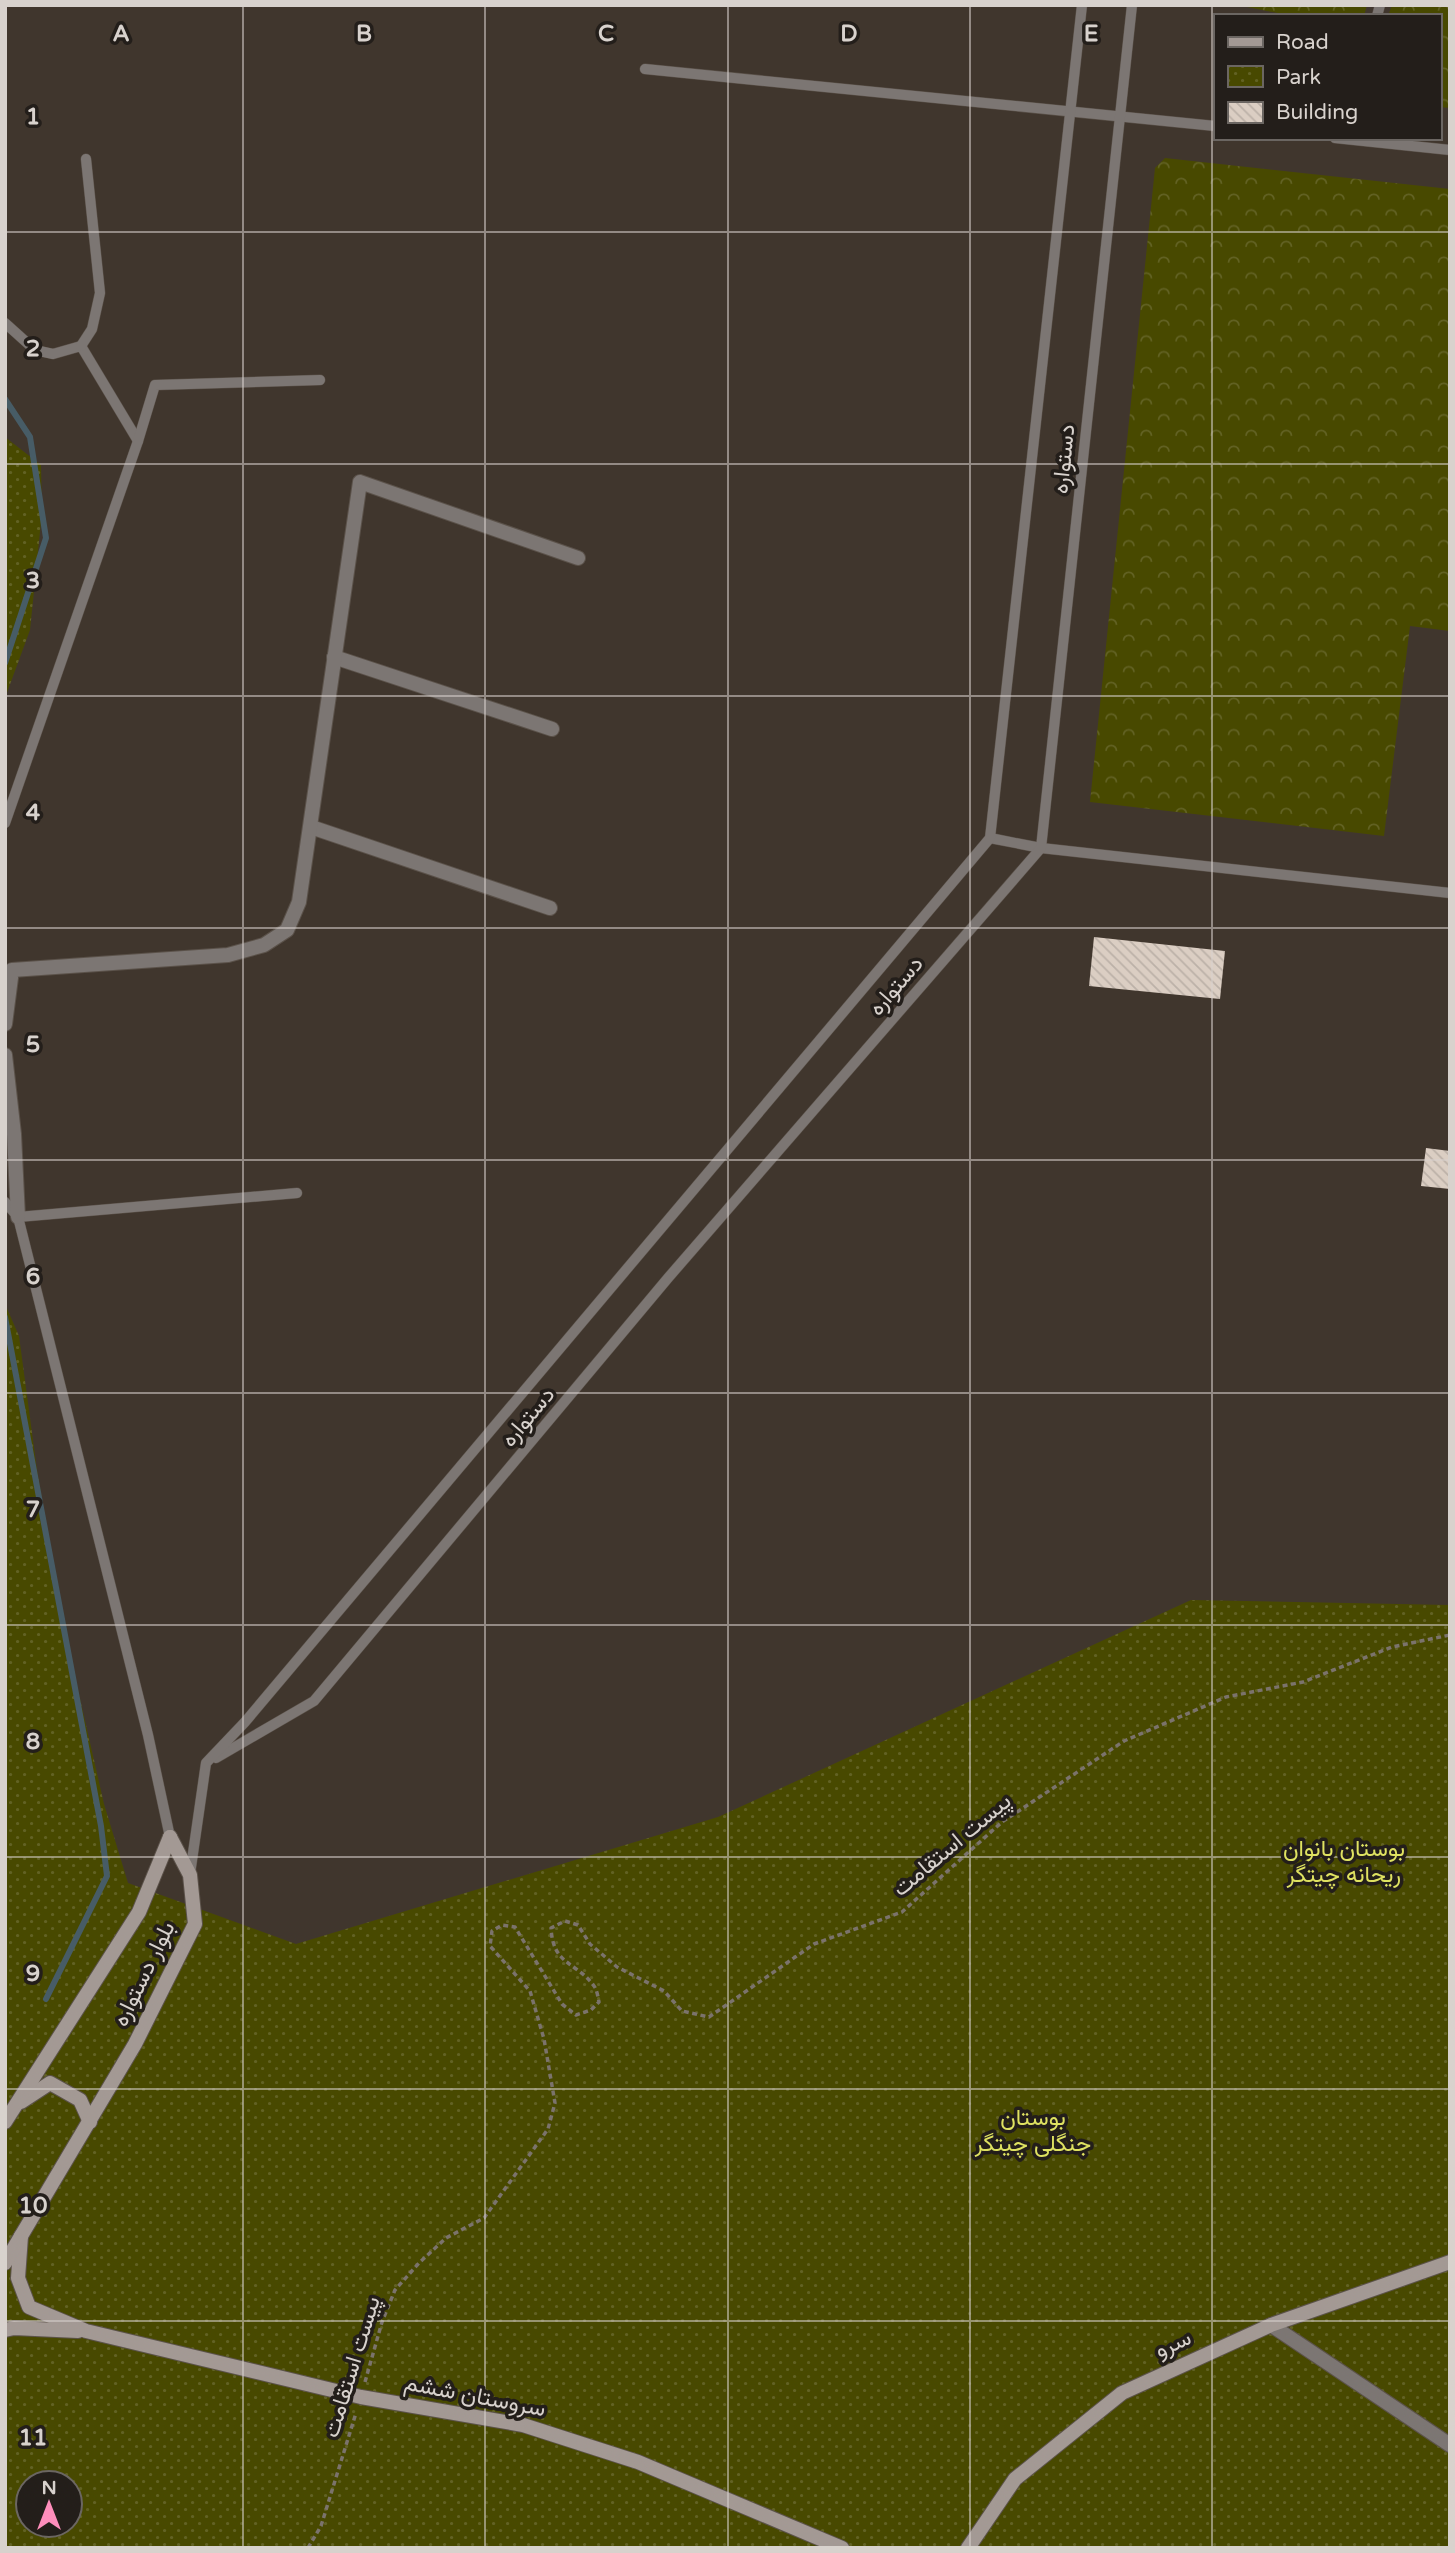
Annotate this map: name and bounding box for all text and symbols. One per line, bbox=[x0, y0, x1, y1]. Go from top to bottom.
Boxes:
legend bbox=[1214, 14, 1441, 140]
text: A bbox=[112, 20, 130, 48]
text: B bbox=[356, 20, 372, 48]
text: C bbox=[598, 20, 614, 48]
text: D bbox=[840, 20, 858, 48]
text: E bbox=[1084, 20, 1098, 48]
text: Road bbox=[1276, 30, 1329, 55]
text: Park bbox=[1276, 65, 1321, 90]
text: Building bbox=[1276, 100, 1358, 125]
text: 1 bbox=[26, 103, 40, 131]
text: 2 bbox=[26, 335, 40, 363]
street label: دستواره bbox=[1046, 423, 1082, 495]
text: 3 bbox=[26, 567, 40, 595]
text: 4 bbox=[26, 799, 41, 827]
street label: دستواره bbox=[863, 950, 929, 1022]
text: 5 bbox=[26, 1031, 40, 1059]
text: 6 bbox=[26, 1263, 40, 1291]
street label: دستواره bbox=[495, 1381, 561, 1453]
text: 7 bbox=[26, 1496, 40, 1524]
text: 8 bbox=[26, 1728, 40, 1756]
street label: پیست استقامت bbox=[887, 1787, 1018, 1904]
park label: بوستان بانوان ریحانه چیتگر bbox=[1283, 1835, 1405, 1890]
street label: بلوار دستواره bbox=[107, 1917, 181, 2031]
text: 9 bbox=[26, 1960, 40, 1988]
park label: بوستان جنگلی چیتگر bbox=[974, 2104, 1091, 2159]
text: 10 bbox=[19, 2192, 47, 2220]
street label: پیست استقامت bbox=[317, 2293, 388, 2441]
street label: سرو bbox=[1150, 2324, 1196, 2364]
street label: سروستان ششم bbox=[402, 2369, 548, 2423]
text: 11 bbox=[19, 2424, 47, 2452]
north arrow bbox=[14, 2469, 84, 2539]
text: N bbox=[41, 2477, 57, 2499]

